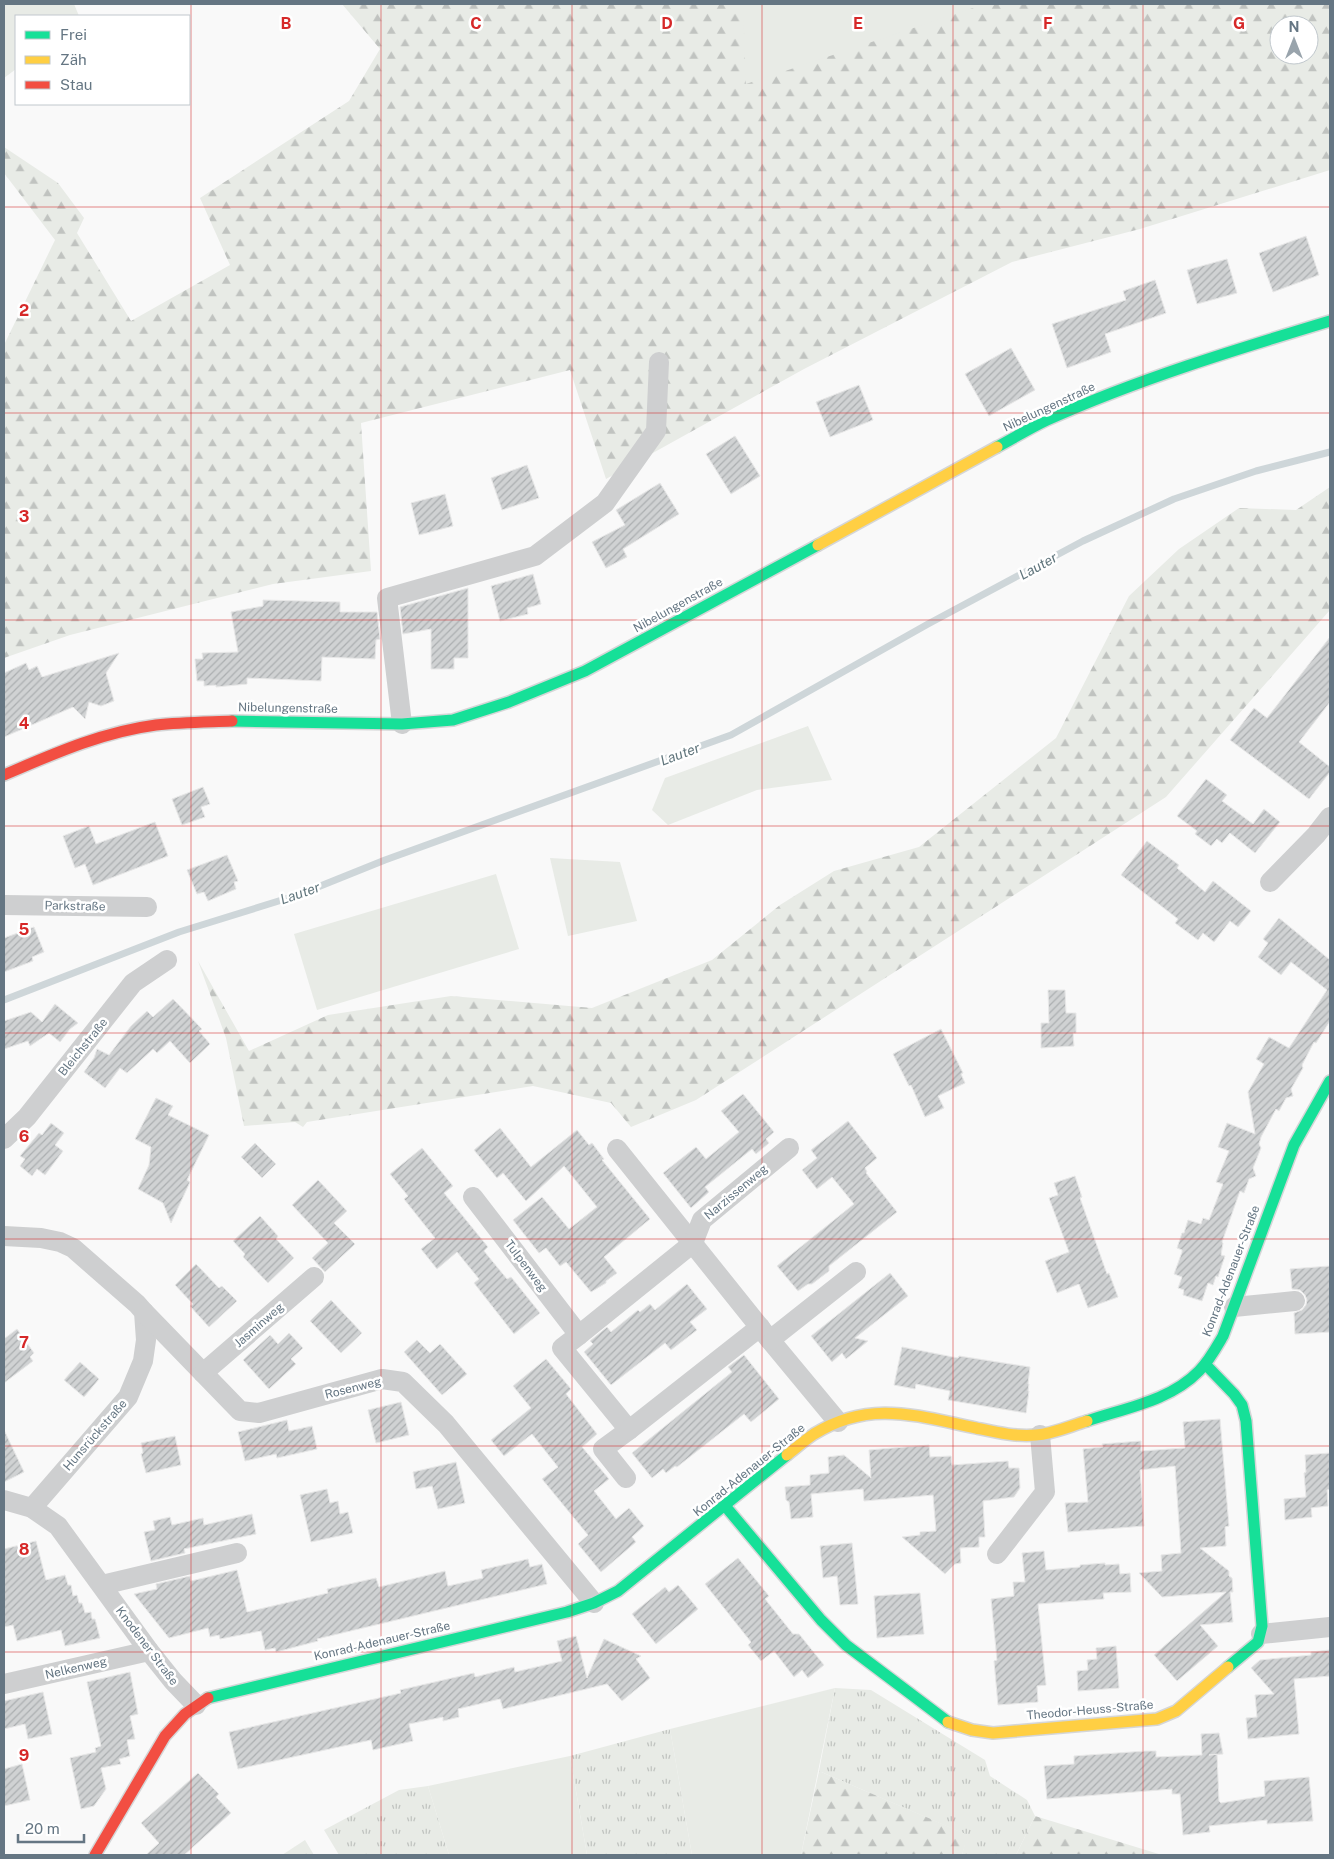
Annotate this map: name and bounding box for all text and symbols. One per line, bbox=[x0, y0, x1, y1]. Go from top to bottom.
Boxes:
text: B bbox=[281, 14, 292, 33]
text: C bbox=[470, 14, 482, 33]
text: D bbox=[661, 14, 673, 33]
text: E bbox=[853, 14, 863, 33]
text: F bbox=[1043, 14, 1053, 33]
text: G bbox=[1233, 14, 1245, 33]
legend bbox=[15, 15, 190, 105]
north arrow bbox=[1269, 15, 1319, 65]
text: N bbox=[1289, 19, 1299, 35]
text: Frei bbox=[60, 26, 87, 43]
text: Zäh bbox=[60, 51, 87, 68]
text: Stau bbox=[60, 76, 93, 93]
text: 2 bbox=[19, 301, 29, 320]
street label: Nibelungenstraße bbox=[1001, 379, 1097, 434]
text: 3 bbox=[19, 507, 29, 526]
water label: Lauter bbox=[1016, 549, 1060, 583]
street label: Nibelungenstraße bbox=[631, 575, 725, 635]
street label: Nibelungenstraße bbox=[238, 700, 338, 716]
text: 4 bbox=[19, 714, 30, 733]
water label: Lauter bbox=[658, 739, 703, 769]
water label: Lauter bbox=[278, 879, 323, 907]
street label: Parkstraße bbox=[44, 898, 106, 914]
text: 5 bbox=[19, 920, 30, 939]
street label: Bleichstraße bbox=[56, 1015, 111, 1079]
text: 6 bbox=[19, 1127, 29, 1146]
street label: Narzissenweg bbox=[702, 1161, 770, 1223]
street label: Konrad-Adenauer-Straße bbox=[1199, 1203, 1263, 1339]
street label: Tulpenweg bbox=[502, 1237, 550, 1295]
street label: Jasminweg bbox=[231, 1300, 287, 1350]
text: 7 bbox=[19, 1333, 29, 1352]
street label: Rosenweg bbox=[323, 1374, 383, 1402]
street label: Hunsrückstraße bbox=[60, 1397, 130, 1473]
street label: Konrad-Adenauer-Straße bbox=[690, 1421, 808, 1519]
text: 8 bbox=[19, 1540, 30, 1559]
street label: Knodener Straße bbox=[113, 1604, 181, 1688]
street label: Konrad-Adenauer-Straße bbox=[312, 1618, 452, 1664]
street label: Nelkenweg bbox=[44, 1654, 108, 1682]
street label: Theodor-Heuss-Straße bbox=[1026, 1697, 1154, 1723]
text: 9 bbox=[19, 1746, 29, 1765]
scale bar bbox=[18, 1812, 84, 1844]
text: 20 m bbox=[25, 1820, 60, 1837]

